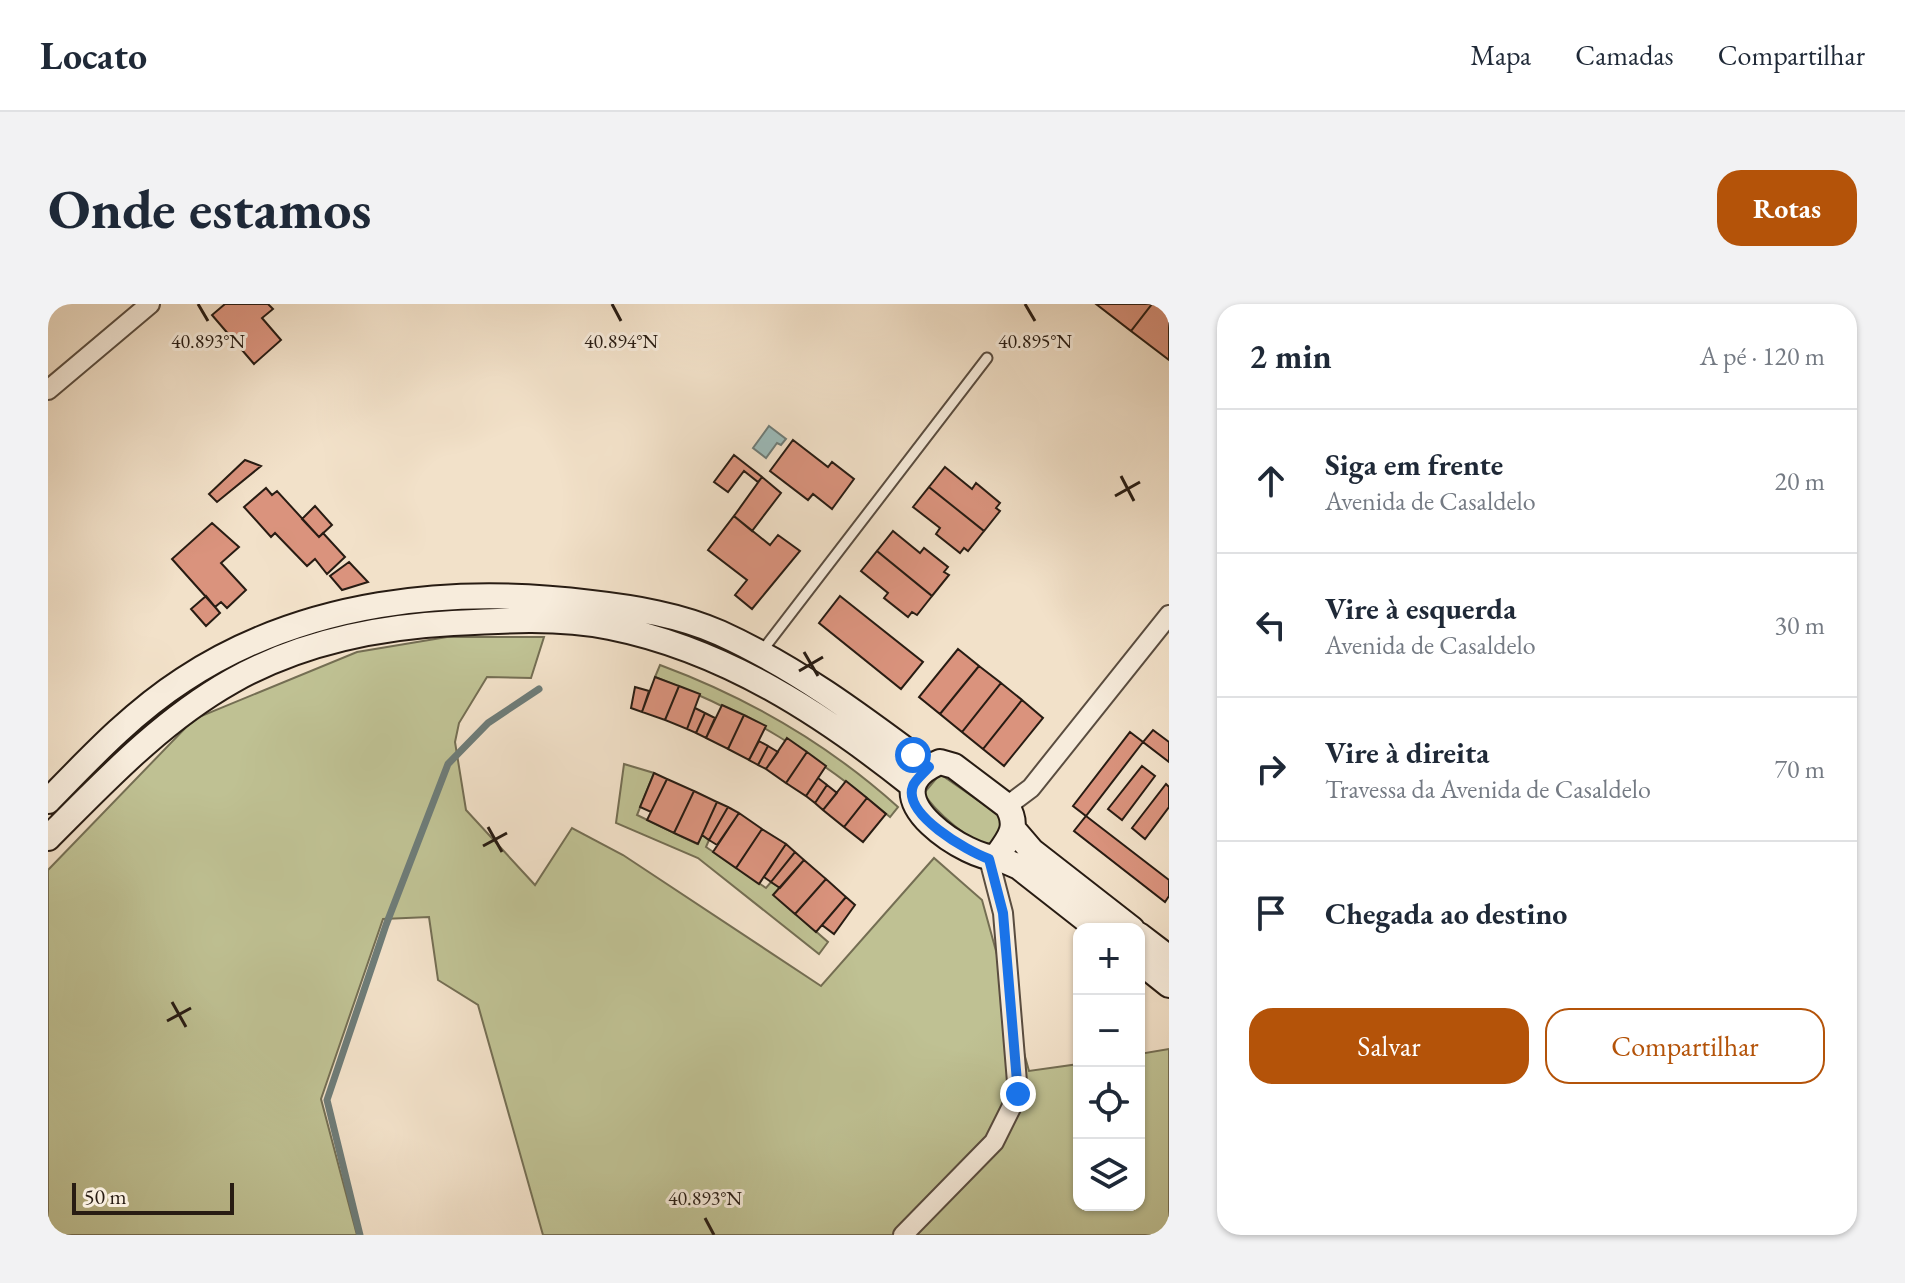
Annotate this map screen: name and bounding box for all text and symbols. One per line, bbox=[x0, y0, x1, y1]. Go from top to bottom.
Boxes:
text: Locato bbox=[40, 31, 147, 80]
text: Mapa bbox=[1470, 37, 1531, 73]
text: Camadas bbox=[1575, 37, 1674, 73]
text: Compartilhar bbox=[1718, 37, 1865, 73]
button: Rotas bbox=[1717, 170, 1857, 246]
text: Onde estamos bbox=[48, 172, 372, 245]
text: 40.893°N bbox=[171, 328, 245, 354]
text: 40.894°N bbox=[584, 328, 658, 354]
text: 40.895°N bbox=[998, 328, 1072, 354]
text: 2 min bbox=[1249, 334, 1332, 378]
text: A pé · 120 m bbox=[1700, 339, 1825, 373]
text: Siga em frente bbox=[1325, 445, 1503, 484]
icon: ahead bbox=[1249, 459, 1293, 503]
text: 20 m bbox=[1775, 464, 1825, 498]
text: Avenida de Casaldelo bbox=[1325, 484, 1536, 518]
text: Vire à esquerda bbox=[1325, 589, 1516, 628]
icon: left bbox=[1249, 603, 1293, 647]
text: 30 m bbox=[1775, 608, 1825, 642]
text: Avenida de Casaldelo bbox=[1325, 628, 1536, 662]
text: Vire à direita bbox=[1325, 733, 1489, 772]
route start bbox=[895, 737, 931, 773]
icon: right bbox=[1249, 747, 1293, 791]
text: 70 m bbox=[1775, 752, 1825, 786]
text: Travessa da Avenida de Casaldelo bbox=[1325, 772, 1651, 806]
icon: arrive bbox=[1249, 891, 1293, 935]
text: Chegada ao destino bbox=[1325, 894, 1567, 933]
map controls bbox=[1073, 923, 1145, 1211]
button: + bbox=[1073, 923, 1145, 995]
button: − bbox=[1073, 995, 1145, 1067]
button: Salvar bbox=[1249, 1008, 1529, 1084]
button: Compartilhar bbox=[1545, 1008, 1825, 1084]
button: locate bbox=[1073, 1067, 1145, 1139]
route end bbox=[1000, 1076, 1036, 1112]
button: layers bbox=[1073, 1139, 1145, 1211]
scale bar bbox=[72, 1179, 234, 1215]
text: 50 m bbox=[84, 1182, 127, 1211]
text: 40.893°N bbox=[668, 1185, 742, 1211]

